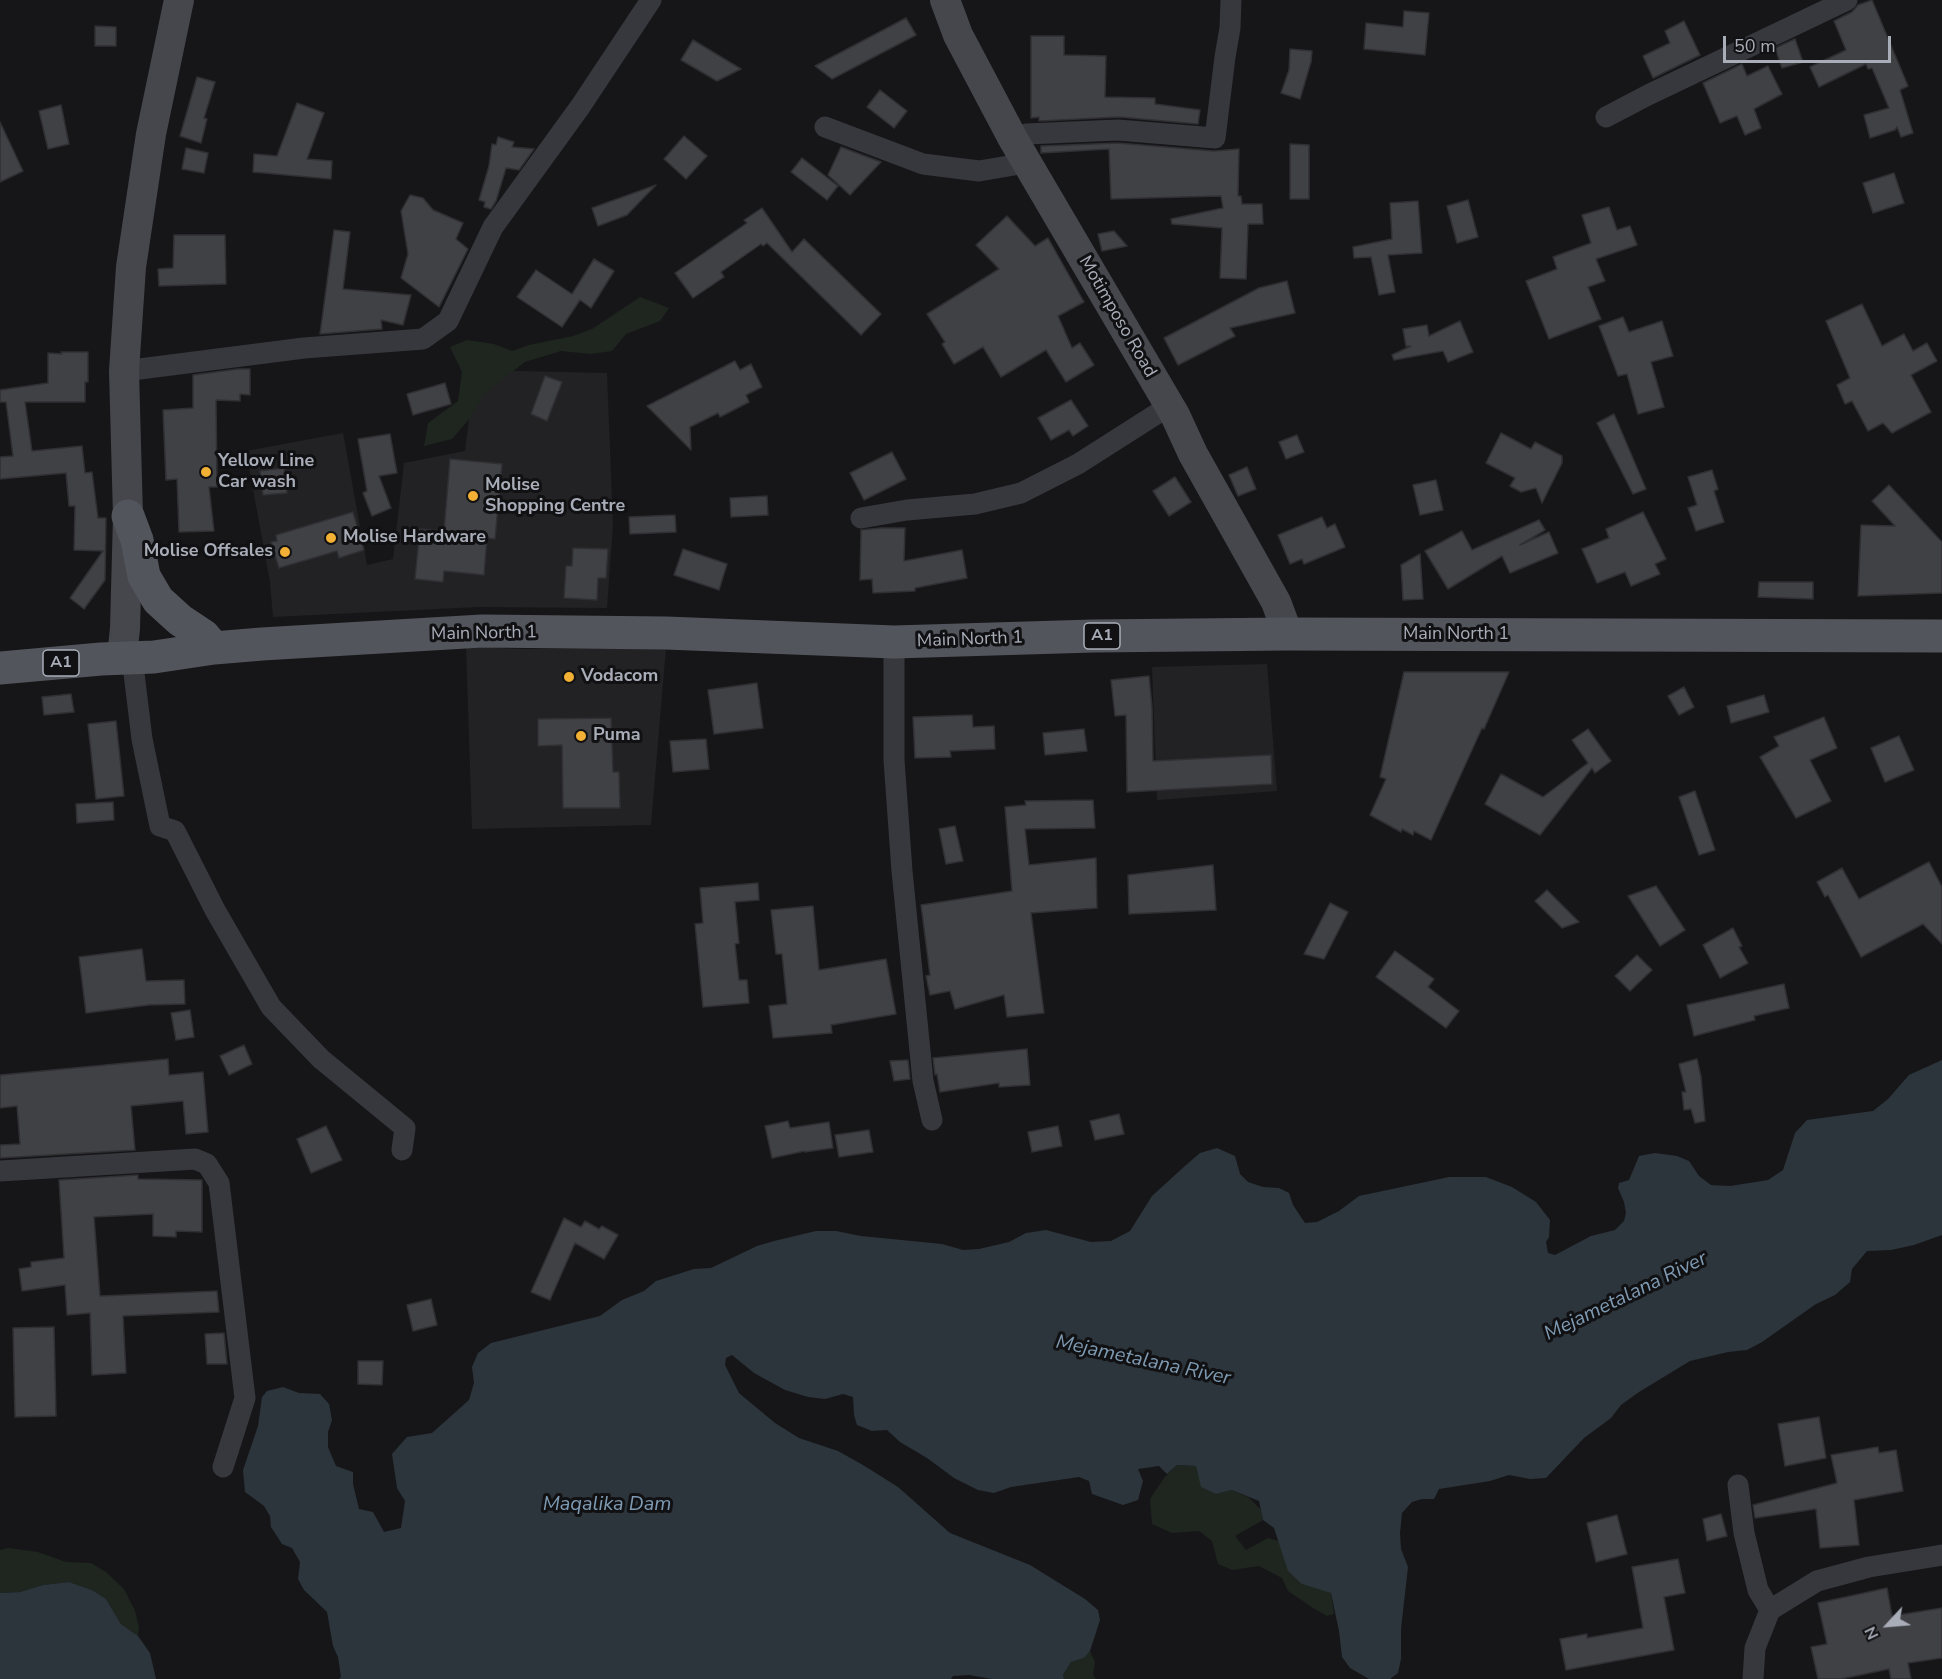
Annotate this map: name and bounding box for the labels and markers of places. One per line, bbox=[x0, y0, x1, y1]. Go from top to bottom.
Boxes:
place label: Yellow Line Car wash bbox=[218, 451, 314, 494]
marker: Yellow Line Car wash bbox=[199, 465, 213, 479]
place label: Molise Shopping Centre bbox=[485, 475, 625, 518]
marker: Molise Shopping Centre bbox=[466, 489, 480, 503]
place label: Molise Hardware bbox=[343, 527, 486, 549]
marker: Molise Hardware bbox=[324, 531, 338, 545]
place label: Molise Offsales bbox=[144, 541, 273, 563]
marker: Molise Offsales bbox=[278, 545, 292, 559]
place label: Vodacom bbox=[581, 666, 658, 688]
marker: Vodacom bbox=[562, 670, 576, 684]
place label: Puma bbox=[593, 725, 641, 747]
marker: Puma bbox=[574, 729, 588, 743]

